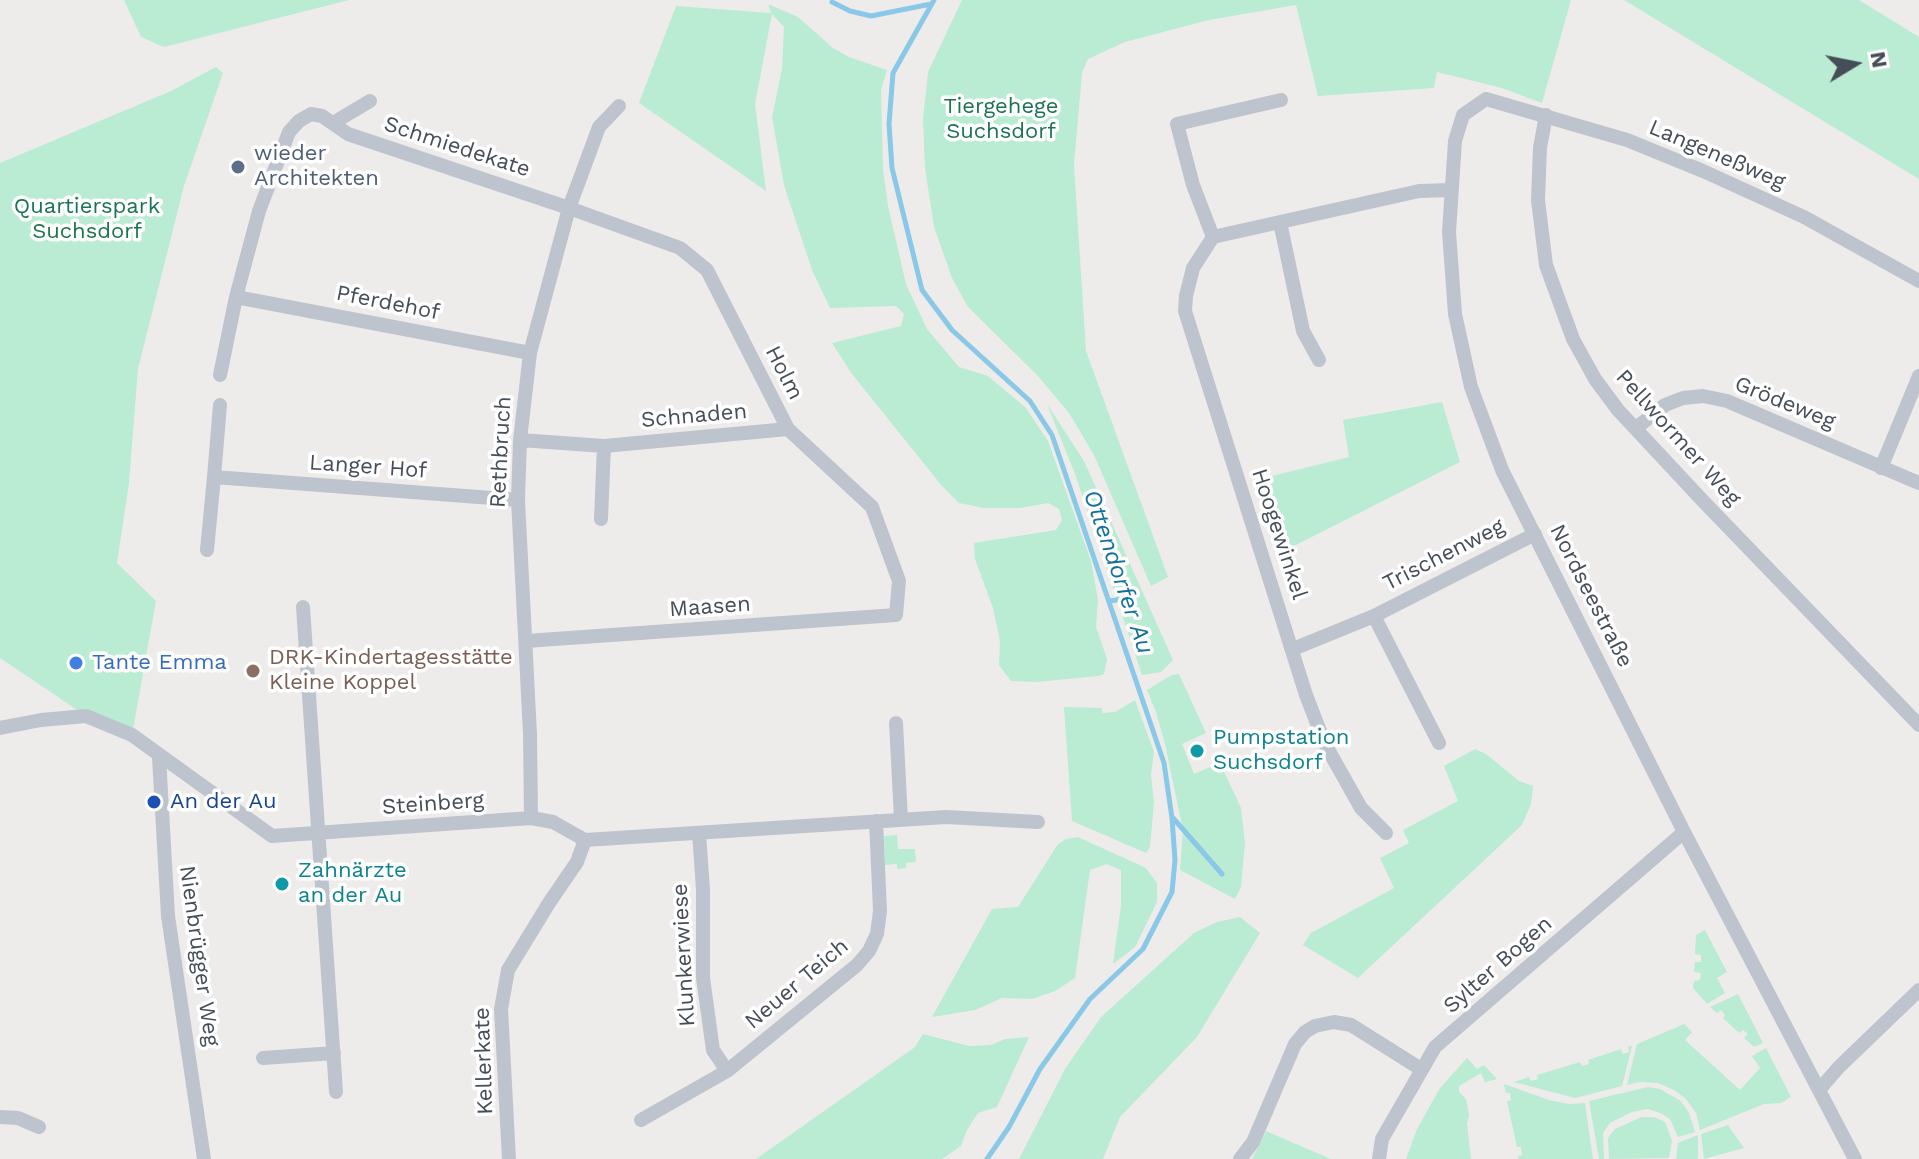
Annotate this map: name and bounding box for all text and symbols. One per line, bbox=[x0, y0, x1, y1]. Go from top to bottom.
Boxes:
north arrow bbox=[1815, 24, 1895, 104]
text: N bbox=[1865, 50, 1893, 70]
park label: Tiergehege Suchsdorf bbox=[943, 94, 1059, 146]
street label: Schmiedekate bbox=[381, 111, 533, 183]
street label: Langeneßweg bbox=[1645, 114, 1789, 196]
place label: wieder Architekten bbox=[254, 141, 379, 192]
marker: wieder Architekten bbox=[229, 158, 247, 176]
park label: Quartierspark Suchsdorf bbox=[14, 194, 160, 246]
street label: Pferdehof bbox=[334, 280, 442, 326]
street label: Holm bbox=[759, 342, 809, 404]
street label: Pellwormer Weg bbox=[1610, 364, 1746, 512]
street label: Grödeweg bbox=[1731, 371, 1839, 435]
street label: Rethbruch bbox=[485, 396, 517, 508]
street label: Schnaden bbox=[640, 398, 748, 434]
street label: Langer Hof bbox=[308, 450, 428, 484]
street label: Hoogewinkel bbox=[1245, 465, 1313, 603]
water label: Ottendorfer Au bbox=[1076, 486, 1160, 658]
street label: Trischenweg bbox=[1379, 513, 1509, 597]
street label: Nordseestraße bbox=[1544, 520, 1638, 672]
street label: Maasen bbox=[668, 591, 752, 623]
place label: DRK-Kindertagesstätte Kleine Koppel bbox=[269, 645, 513, 696]
place label: Tante Emma bbox=[92, 650, 227, 676]
marker: Tante Emma bbox=[67, 654, 85, 672]
marker: DRK-Kindertagesstätte Kleine Koppel bbox=[244, 662, 262, 680]
place label: Pumpstation Suchsdorf bbox=[1213, 725, 1349, 776]
marker: Pumpstation Suchsdorf bbox=[1188, 742, 1206, 760]
street label: Steinberg bbox=[381, 787, 485, 821]
place label: An der Au bbox=[170, 789, 277, 815]
marker: An der Au bbox=[145, 793, 163, 811]
place label: Zahnärzte an der Au bbox=[298, 858, 407, 910]
street label: Nienbrügger Weg bbox=[173, 864, 225, 1048]
marker: Zahnärzte an der Au bbox=[273, 875, 291, 893]
street label: Klunkerwiese bbox=[667, 883, 701, 1027]
street label: Sylter Bogen bbox=[1438, 911, 1558, 1019]
street label: Neuer Teich bbox=[740, 933, 854, 1035]
street label: Kellerkate bbox=[469, 1007, 499, 1115]

